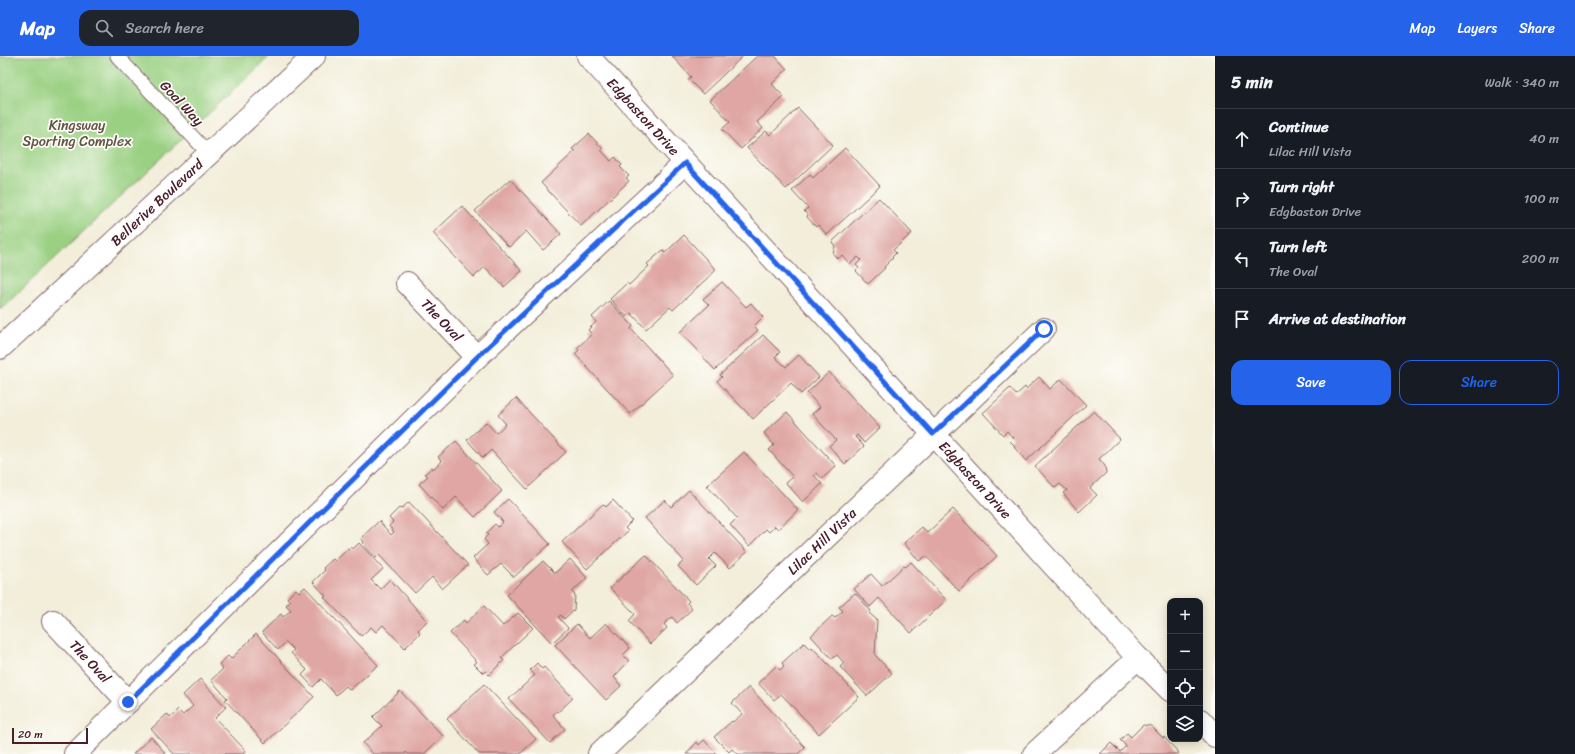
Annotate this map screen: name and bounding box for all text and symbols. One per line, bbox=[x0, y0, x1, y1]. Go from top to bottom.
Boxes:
search box bbox=[79, 10, 359, 46]
text: Map bbox=[20, 12, 55, 45]
text: Search here bbox=[125, 15, 204, 41]
text: Map bbox=[1410, 16, 1435, 41]
text: Layers bbox=[1457, 16, 1497, 41]
text: Share bbox=[1519, 16, 1555, 41]
icon: search bbox=[93, 17, 115, 39]
text: 5 min bbox=[1231, 67, 1273, 97]
text: Walk · 340 m bbox=[1485, 71, 1559, 94]
street label: Edgbaston Drive bbox=[600, 72, 686, 162]
street label: Goal Way bbox=[153, 74, 210, 133]
park label: Kingsway Sporting Complex bbox=[23, 113, 132, 154]
text: Continue bbox=[1269, 114, 1329, 140]
text: 40 m bbox=[1529, 127, 1559, 150]
icon: ahead bbox=[1231, 128, 1253, 150]
text: Lilac Hill Vista bbox=[1269, 140, 1351, 163]
street label: Bellerive Boulevard bbox=[105, 152, 211, 253]
text: Turn right bbox=[1269, 174, 1334, 200]
text: 100 m bbox=[1524, 187, 1559, 210]
icon: right bbox=[1231, 188, 1253, 210]
text: Edgbaston Drive bbox=[1269, 200, 1361, 223]
text: Turn left bbox=[1269, 234, 1327, 260]
text: 200 m bbox=[1522, 247, 1559, 270]
icon: left bbox=[1231, 248, 1253, 270]
text: The Oval bbox=[1269, 260, 1318, 283]
street label: The Oval bbox=[415, 293, 470, 349]
text: Arrive at destination bbox=[1269, 306, 1406, 332]
icon: arrive bbox=[1231, 308, 1253, 330]
route start bbox=[1035, 320, 1053, 338]
button: Save bbox=[1231, 360, 1391, 405]
button: Share bbox=[1399, 360, 1559, 405]
street label: Edgbaston Drive bbox=[932, 435, 1018, 525]
street label: Lilac Hill Vista bbox=[781, 501, 864, 581]
map controls bbox=[1167, 598, 1203, 742]
button: + bbox=[1167, 598, 1203, 634]
street label: The Oval bbox=[63, 634, 118, 690]
button: − bbox=[1167, 634, 1203, 670]
button: locate bbox=[1167, 670, 1203, 706]
route end bbox=[119, 693, 137, 711]
button: layers bbox=[1167, 706, 1203, 742]
text: 20 m bbox=[18, 725, 43, 744]
scale bar bbox=[12, 726, 88, 745]

